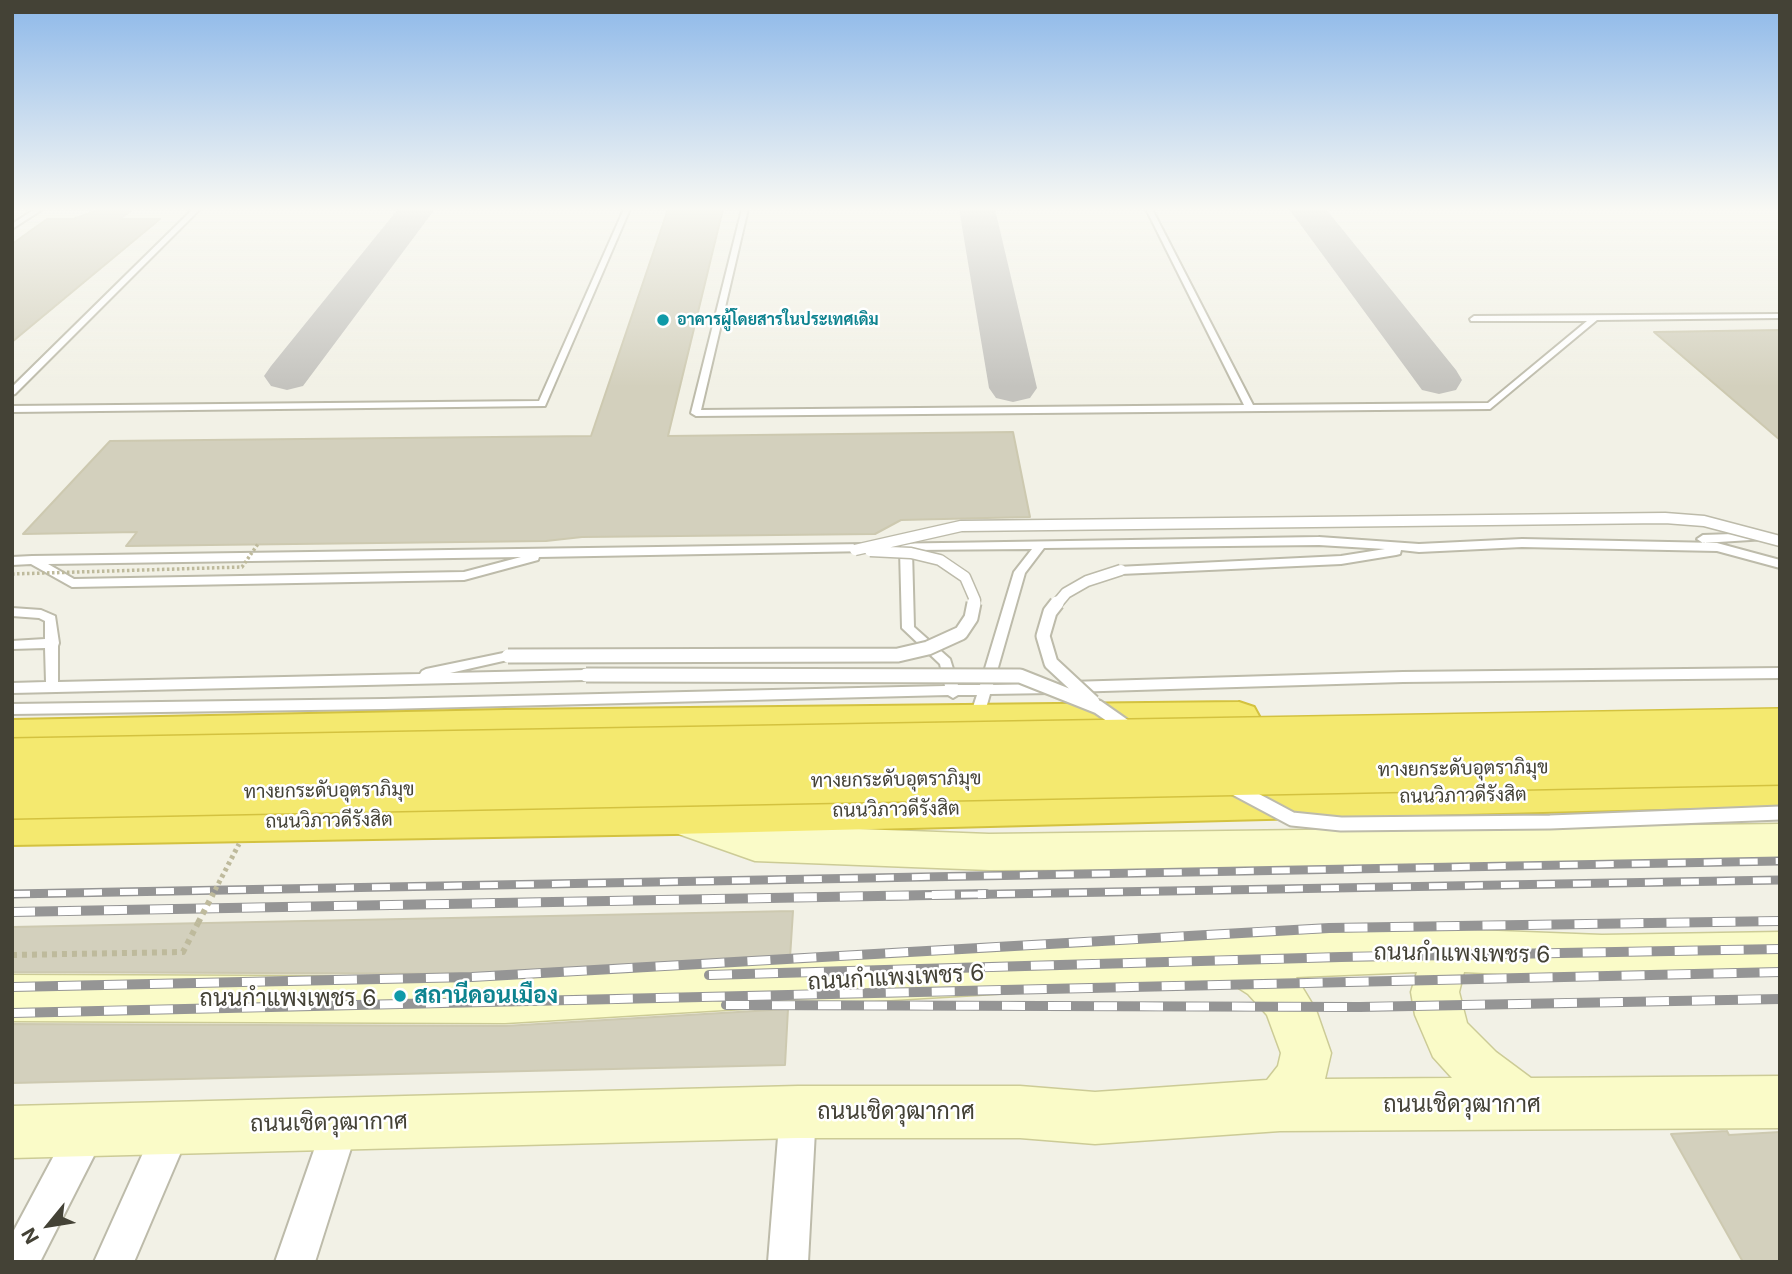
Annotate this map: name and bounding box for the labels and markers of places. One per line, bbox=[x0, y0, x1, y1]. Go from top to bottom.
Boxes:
place label: อาคารผู้โดยสารในประเทศเดิม bbox=[677, 310, 879, 330]
marker: อาคารผู้โดยสารในประเทศเดิม bbox=[655, 312, 671, 328]
place label: สถานีดอนเมือง bbox=[414, 982, 558, 1010]
marker: สถานีดอนเมือง bbox=[392, 988, 408, 1004]

